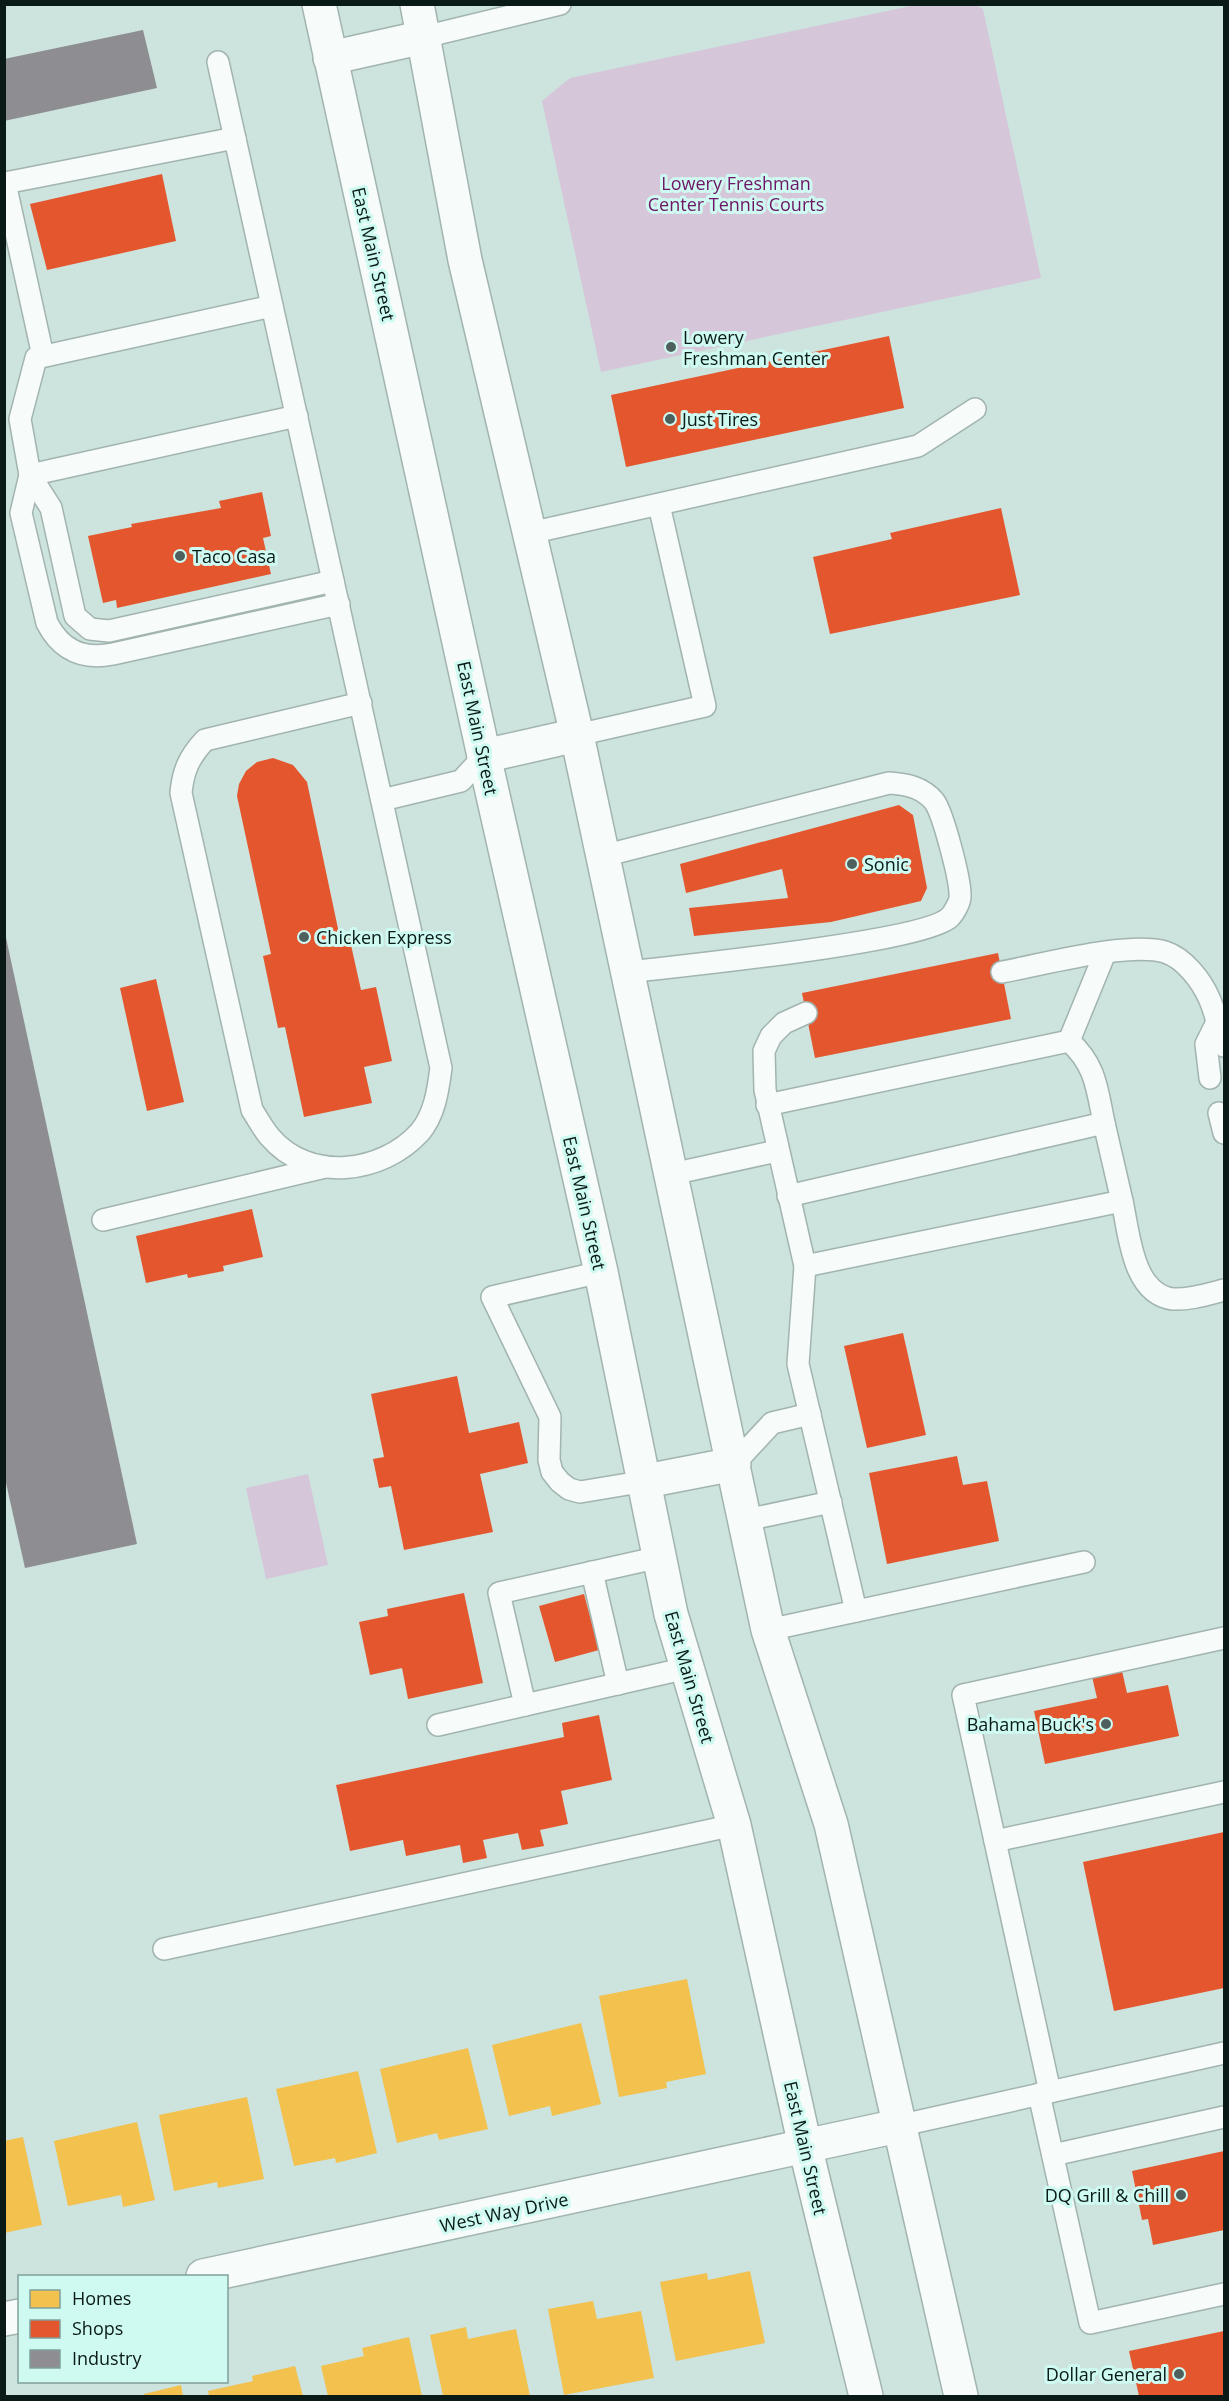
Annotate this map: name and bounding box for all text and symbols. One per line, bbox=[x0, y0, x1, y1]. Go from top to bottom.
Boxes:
park label: Lowery Freshman Center Tennis Courts bbox=[648, 171, 824, 216]
street label: East Main Street bbox=[347, 185, 401, 323]
place label: Lowery Freshman Center bbox=[683, 325, 829, 370]
marker: Lowery Freshman Center bbox=[664, 340, 678, 354]
place label: Just Tires bbox=[680, 407, 758, 431]
marker: Just Tires bbox=[663, 412, 677, 426]
place label: Taco Casa bbox=[192, 544, 276, 568]
marker: Taco Casa bbox=[173, 549, 187, 563]
street label: East Main Street bbox=[452, 659, 504, 797]
place label: Sonic bbox=[864, 852, 909, 876]
marker: Sonic bbox=[845, 857, 859, 871]
place label: Chicken Express bbox=[316, 925, 452, 949]
marker: Chicken Express bbox=[297, 930, 311, 944]
street label: East Main Street bbox=[558, 1134, 612, 1272]
street label: East Main Street bbox=[660, 1608, 720, 1746]
place label: Bahama Buck's bbox=[967, 1712, 1094, 1736]
marker: Bahama Buck's bbox=[1099, 1717, 1113, 1731]
street label: East Main Street bbox=[779, 2079, 833, 2217]
place label: DQ Grill & Chill bbox=[1045, 2183, 1169, 2207]
street label: West Way Drive bbox=[438, 2187, 570, 2237]
marker: DQ Grill & Chill bbox=[1174, 2188, 1188, 2202]
legend bbox=[18, 2275, 228, 2383]
text: Homes bbox=[72, 2286, 131, 2310]
text: Shops bbox=[72, 2316, 123, 2340]
text: Industry bbox=[72, 2346, 142, 2370]
place label: Dollar General bbox=[1046, 2362, 1167, 2386]
marker: Dollar General bbox=[1172, 2367, 1186, 2381]

